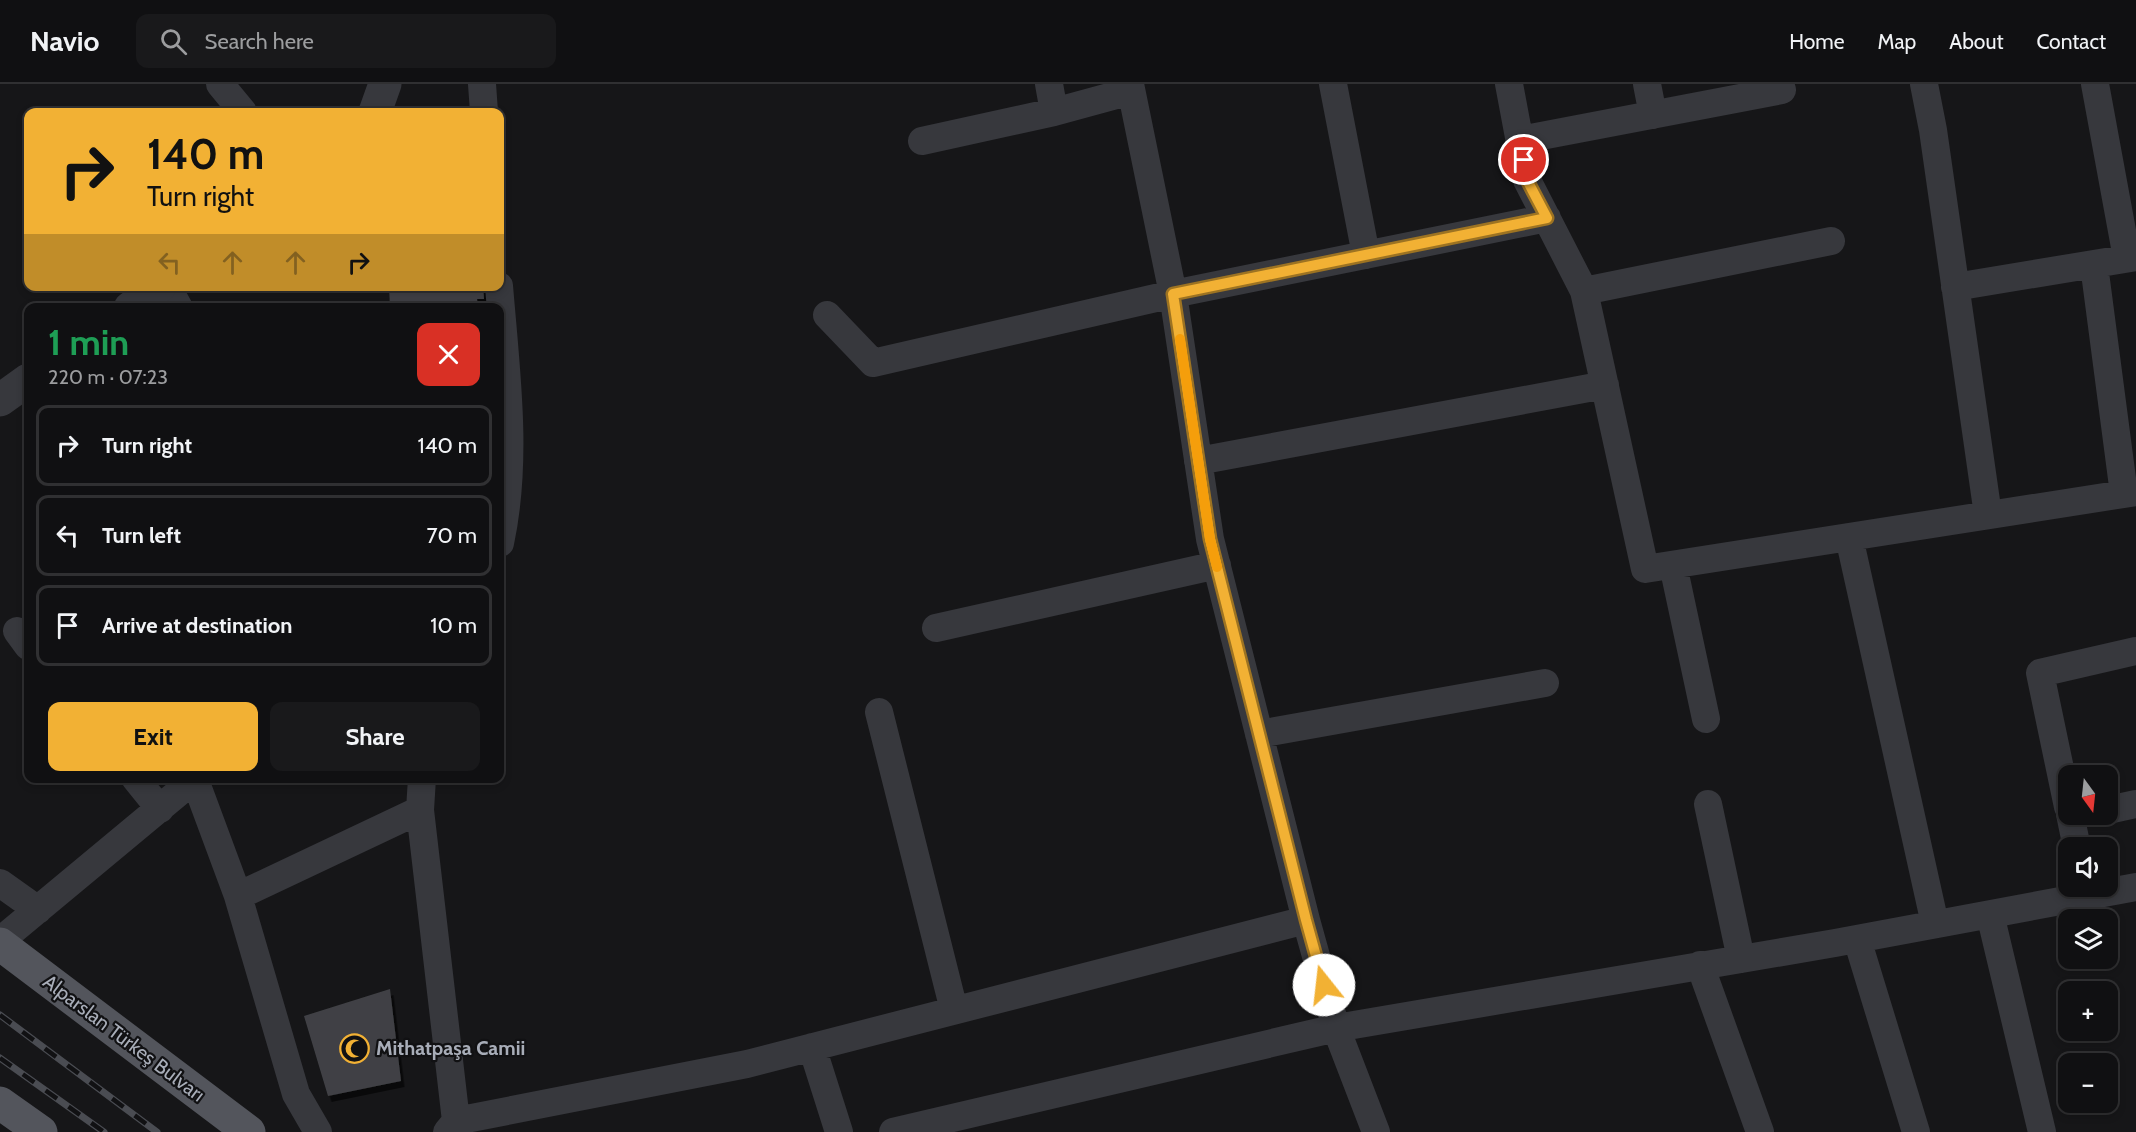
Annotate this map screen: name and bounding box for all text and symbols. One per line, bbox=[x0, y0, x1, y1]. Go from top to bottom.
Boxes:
search box bbox=[136, 14, 556, 68]
text: Navio bbox=[30, 24, 100, 58]
icon: search bbox=[157, 25, 190, 58]
text: Search here bbox=[205, 28, 314, 55]
text: Home bbox=[1789, 29, 1845, 54]
text: Map bbox=[1878, 29, 1916, 54]
text: About bbox=[1949, 29, 2003, 54]
text: Contact bbox=[2036, 29, 2106, 54]
text: 140 m bbox=[147, 128, 264, 180]
icon: right bbox=[48, 132, 126, 210]
pin bbox=[1498, 134, 1549, 185]
icon: arrive bbox=[1507, 143, 1540, 176]
text: Turn right bbox=[147, 180, 254, 213]
icon: left bbox=[153, 246, 186, 279]
icon: ahead bbox=[216, 246, 249, 279]
icon: ahead bbox=[279, 246, 312, 279]
icon: right bbox=[342, 246, 375, 279]
text: 1 min bbox=[48, 320, 129, 364]
button: close bbox=[417, 323, 480, 386]
text: 220 m · 07:23 bbox=[48, 365, 168, 389]
icon: right bbox=[51, 429, 84, 462]
text: Turn right bbox=[102, 432, 192, 459]
text: 140 m bbox=[418, 432, 477, 459]
icon: left bbox=[51, 519, 84, 552]
text: Turn left bbox=[102, 522, 181, 549]
text: 70 m bbox=[427, 522, 477, 549]
icon: arrive bbox=[51, 609, 84, 642]
text: Arrive at destination bbox=[102, 612, 292, 639]
text: 10 m bbox=[430, 612, 477, 639]
button: Exit bbox=[48, 702, 258, 771]
button: Share bbox=[270, 702, 480, 771]
north arrow bbox=[2058, 765, 2118, 825]
map controls bbox=[2058, 765, 2118, 1113]
button: sound bbox=[2058, 837, 2118, 897]
button: layers bbox=[2058, 909, 2118, 969]
position arrow bbox=[1292, 953, 1356, 1017]
street label: Alparslan Türkeş Bulvarı bbox=[38, 969, 210, 1107]
button: + bbox=[2058, 981, 2118, 1041]
mosque icon: Mithatpaşa Camii bbox=[339, 1032, 371, 1064]
place label: Mithatpaşa Camii bbox=[376, 1036, 525, 1060]
button: − bbox=[2058, 1053, 2118, 1113]

